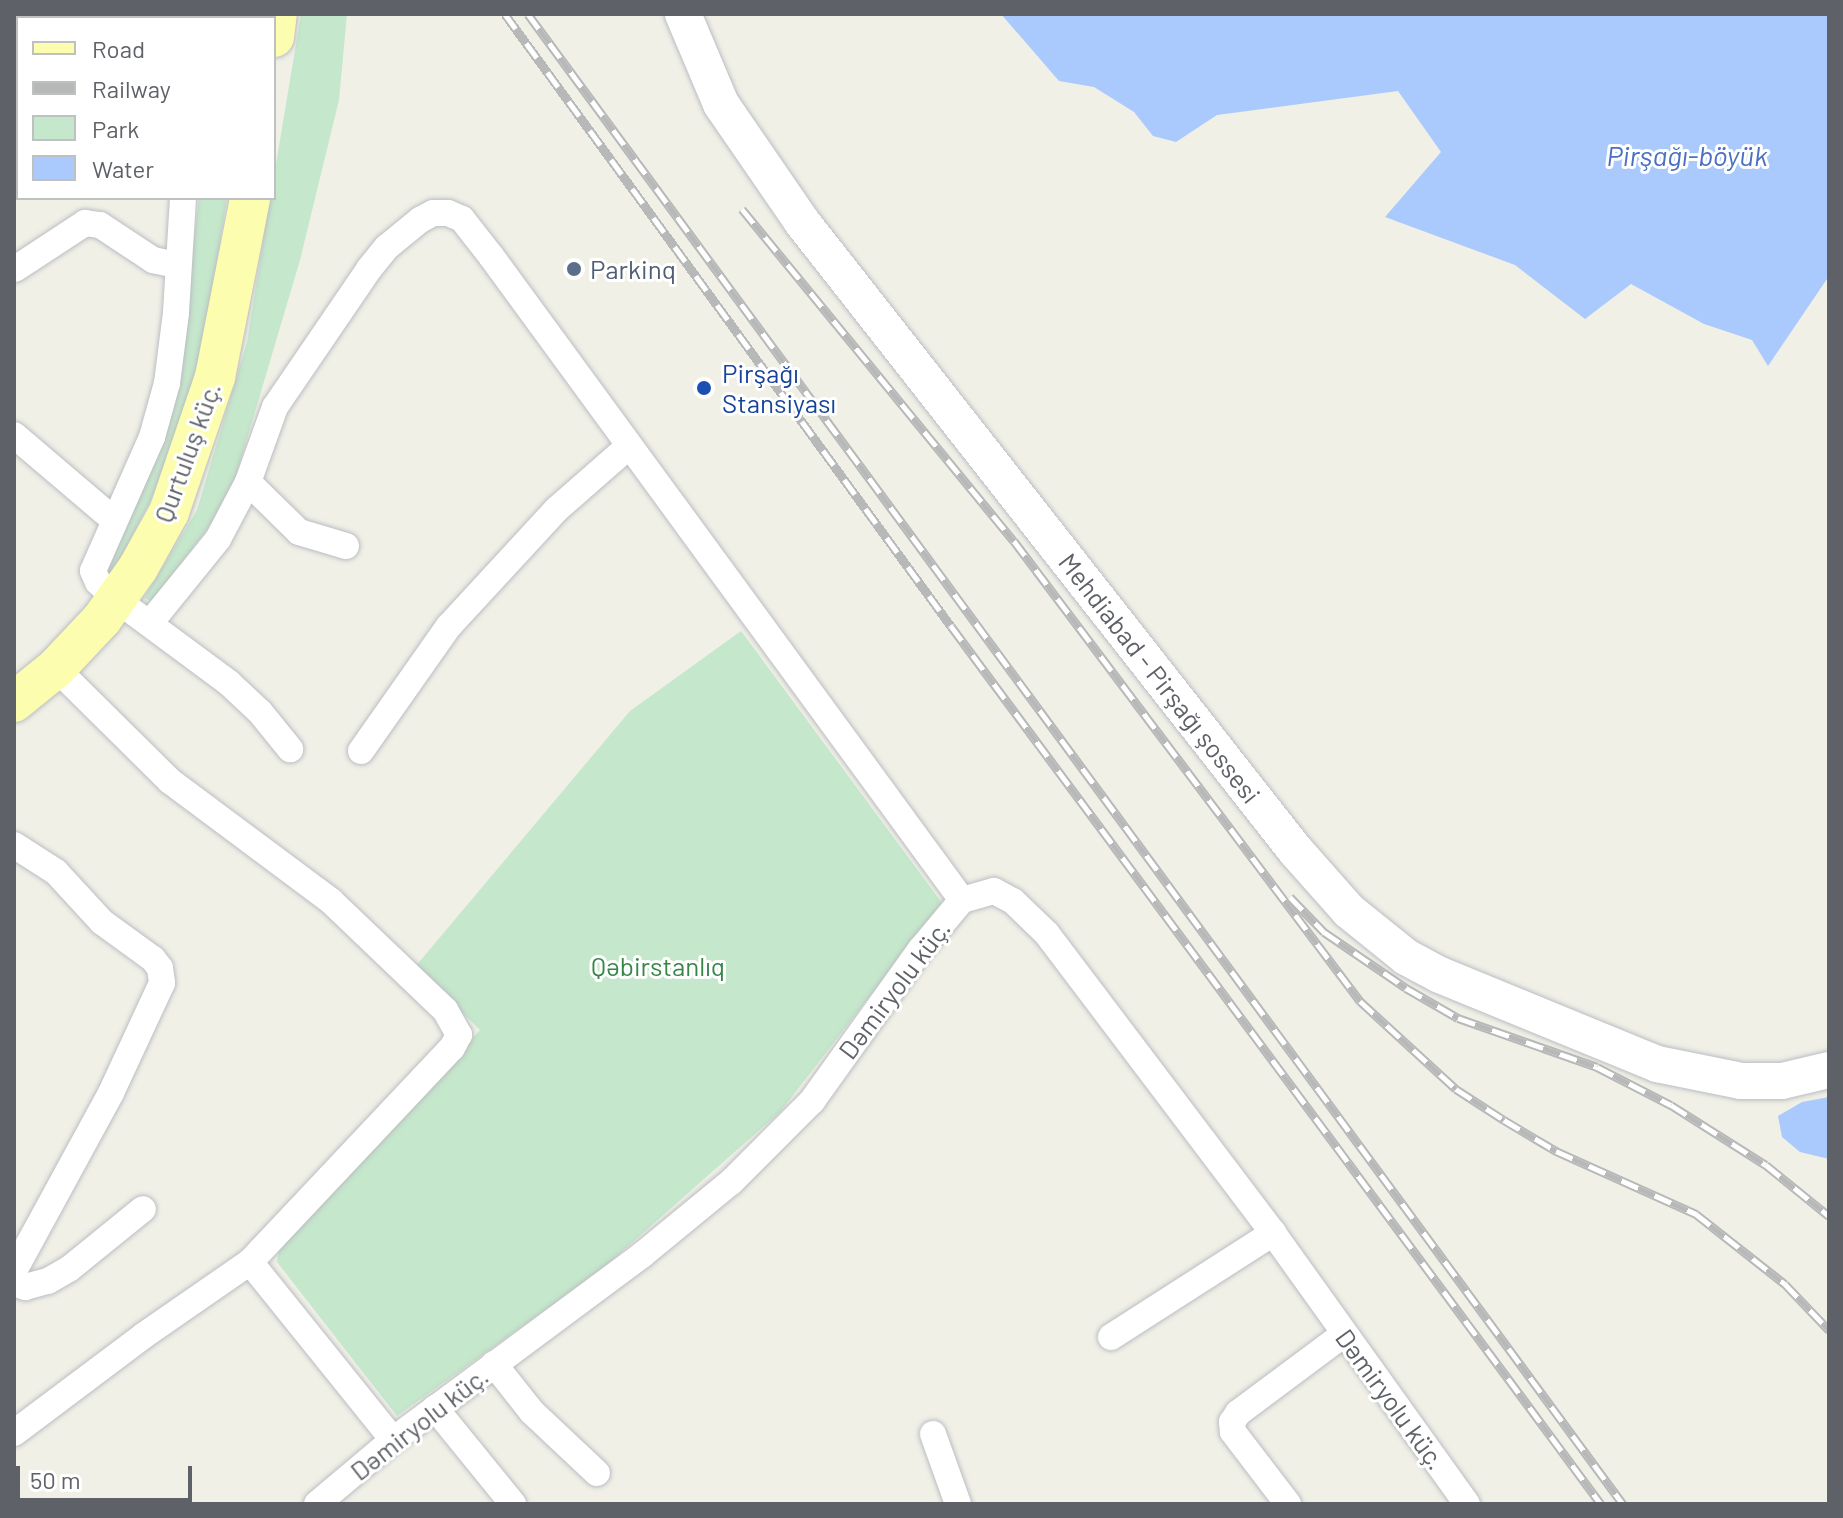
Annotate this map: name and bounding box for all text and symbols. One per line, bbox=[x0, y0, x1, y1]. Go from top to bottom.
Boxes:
legend bbox=[16, 16, 276, 200]
text: Road bbox=[92, 34, 145, 63]
text: Railway bbox=[92, 74, 171, 103]
text: Park bbox=[92, 114, 139, 143]
water label: Pirşağı-böyük bbox=[1606, 138, 1768, 172]
text: Water bbox=[92, 154, 154, 183]
place label: Parkinq bbox=[590, 253, 676, 285]
marker: Parkinq bbox=[565, 260, 583, 278]
place label: Pirşağı Stansiyası bbox=[722, 357, 836, 418]
marker: Pirşağı Stansiyası bbox=[693, 377, 715, 399]
street label: Qurtuluş küç. bbox=[147, 378, 227, 526]
street label: Mehdiabad - Pirşağı şossesi bbox=[1053, 547, 1267, 809]
street label: Dəmiryolu küç. bbox=[832, 913, 956, 1065]
park label: Qəbirstanlıq bbox=[591, 950, 725, 982]
street label: Dəmiryolu küç. bbox=[1330, 1323, 1452, 1475]
street label: Dəmiryolu küç. bbox=[344, 1360, 494, 1486]
scale bar bbox=[20, 1450, 196, 1500]
text: 50 m bbox=[30, 1465, 81, 1494]

